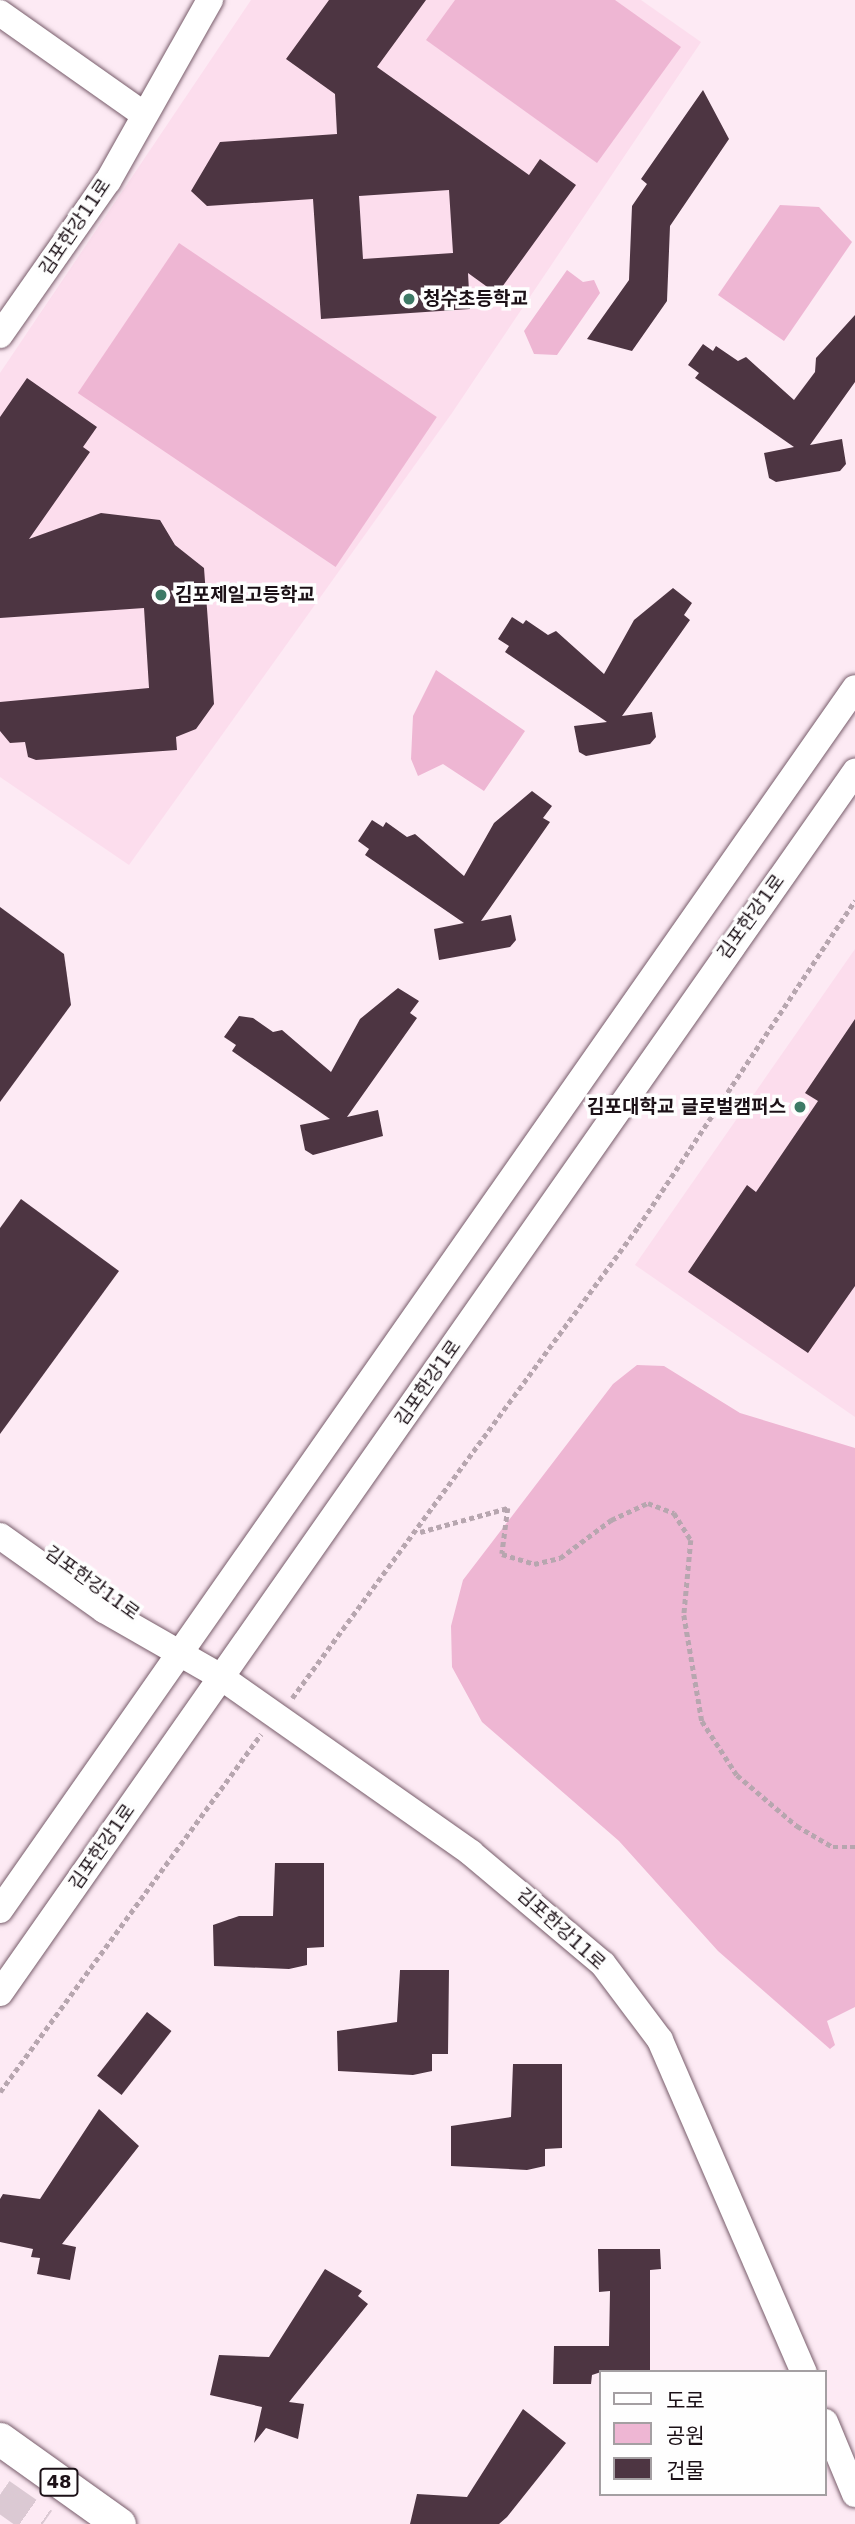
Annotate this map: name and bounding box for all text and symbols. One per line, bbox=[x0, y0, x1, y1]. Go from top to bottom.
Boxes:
street label: 김포한강11로 bbox=[34, 174, 116, 280]
place label: 청수초등학교 bbox=[423, 288, 528, 310]
marker: 청수초등학교 bbox=[401, 291, 417, 307]
place label: 김포제일고등학교 bbox=[175, 584, 315, 606]
marker: 김포제일고등학교 bbox=[153, 587, 169, 603]
street label: 김포한강1로 bbox=[713, 870, 789, 964]
place label: 김포대학교 글로벌캠퍼스 bbox=[587, 1096, 786, 1118]
marker: 김포대학교 글로벌캠퍼스 bbox=[792, 1099, 808, 1115]
street label: 김포한강1로 bbox=[390, 1336, 466, 1430]
street label: 김포한강11로 bbox=[40, 1541, 144, 1625]
street label: 김포한강1로 bbox=[64, 1800, 140, 1894]
street label: 김포한강11로 bbox=[512, 1883, 610, 1975]
legend bbox=[600, 2370, 827, 2496]
text: 도로 bbox=[666, 2389, 705, 2413]
text: 공원 bbox=[666, 2424, 705, 2448]
text: 건물 bbox=[666, 2459, 705, 2483]
road number: 48 bbox=[38, 2468, 80, 2496]

